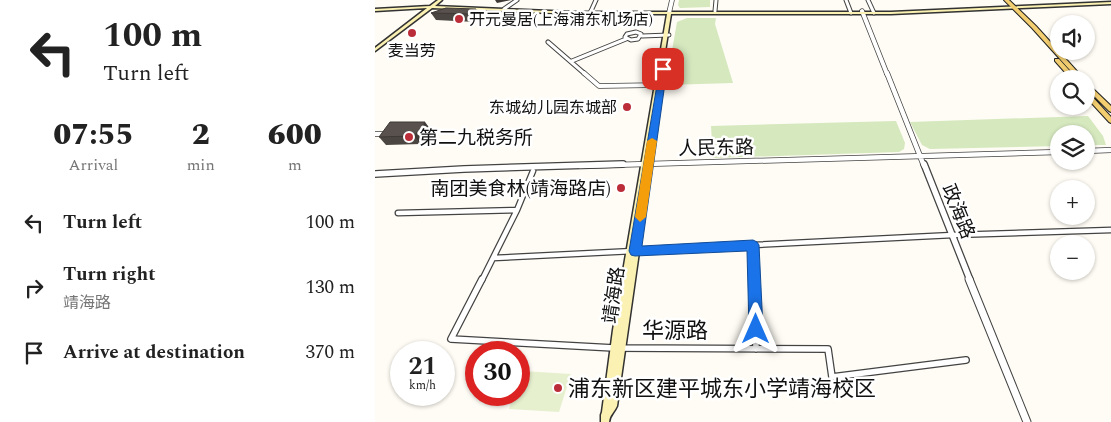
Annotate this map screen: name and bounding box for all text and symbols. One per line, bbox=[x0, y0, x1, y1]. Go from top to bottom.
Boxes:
place label: 开元曼居(上海浦东机场店) bbox=[469, 8, 653, 32]
text: 100 m bbox=[103, 9, 202, 62]
marker: 开元曼居(上海浦东机场店) bbox=[453, 13, 465, 25]
map controls bbox=[1050, 15, 1095, 280]
button: sound bbox=[1050, 15, 1095, 60]
icon: left bbox=[20, 20, 85, 85]
marker: 麦当劳 bbox=[406, 27, 418, 39]
place label: 麦当劳 bbox=[388, 39, 436, 63]
pin bbox=[642, 48, 684, 90]
icon: arrive bbox=[649, 55, 677, 83]
text: Turn left bbox=[103, 57, 189, 90]
button: search bbox=[1050, 70, 1095, 115]
place label: 东城幼儿园东城部 bbox=[489, 96, 617, 120]
marker: 东城幼儿园东城部 bbox=[621, 101, 633, 113]
text: 07:55 bbox=[53, 112, 134, 158]
text: 2 bbox=[192, 112, 210, 158]
text: 600 bbox=[268, 112, 322, 158]
place label: 第二九税务所 bbox=[419, 124, 533, 153]
button: layers bbox=[1050, 125, 1095, 170]
marker: 第二九税务所 bbox=[403, 131, 415, 143]
street label: 人民东路 bbox=[678, 133, 754, 164]
text: Arrival bbox=[68, 153, 118, 177]
text: min bbox=[187, 153, 215, 177]
text: m bbox=[288, 153, 302, 177]
place label: 南团美食林(靖海路店) bbox=[430, 175, 611, 204]
street label: 政海路 bbox=[933, 180, 982, 243]
button: + bbox=[1050, 180, 1095, 225]
marker: 南团美食林(靖海路店) bbox=[615, 182, 627, 194]
text: Turn left bbox=[63, 208, 142, 237]
text: 100 m bbox=[305, 208, 355, 237]
icon: left bbox=[20, 209, 48, 237]
button: − bbox=[1050, 235, 1095, 280]
text: Turn right bbox=[63, 260, 156, 289]
street label: 靖海路 bbox=[596, 265, 633, 325]
text: 130 m bbox=[305, 273, 355, 302]
icon: right bbox=[20, 274, 48, 302]
text: 靖海路 bbox=[63, 291, 111, 315]
position arrow bbox=[729, 302, 781, 354]
street label: 华源路 bbox=[642, 315, 708, 348]
text: Arrive at destination bbox=[63, 338, 245, 367]
text: 370 m bbox=[305, 338, 355, 367]
icon: arrive bbox=[20, 339, 48, 367]
speed limit sign: 30 bbox=[465, 341, 530, 406]
text: 21 bbox=[408, 348, 437, 386]
place label: 浦东新区建平城东小学靖海校区 bbox=[568, 373, 876, 406]
text: km/h bbox=[409, 376, 436, 395]
marker: 浦东新区建平城东小学靖海校区 bbox=[552, 382, 564, 394]

